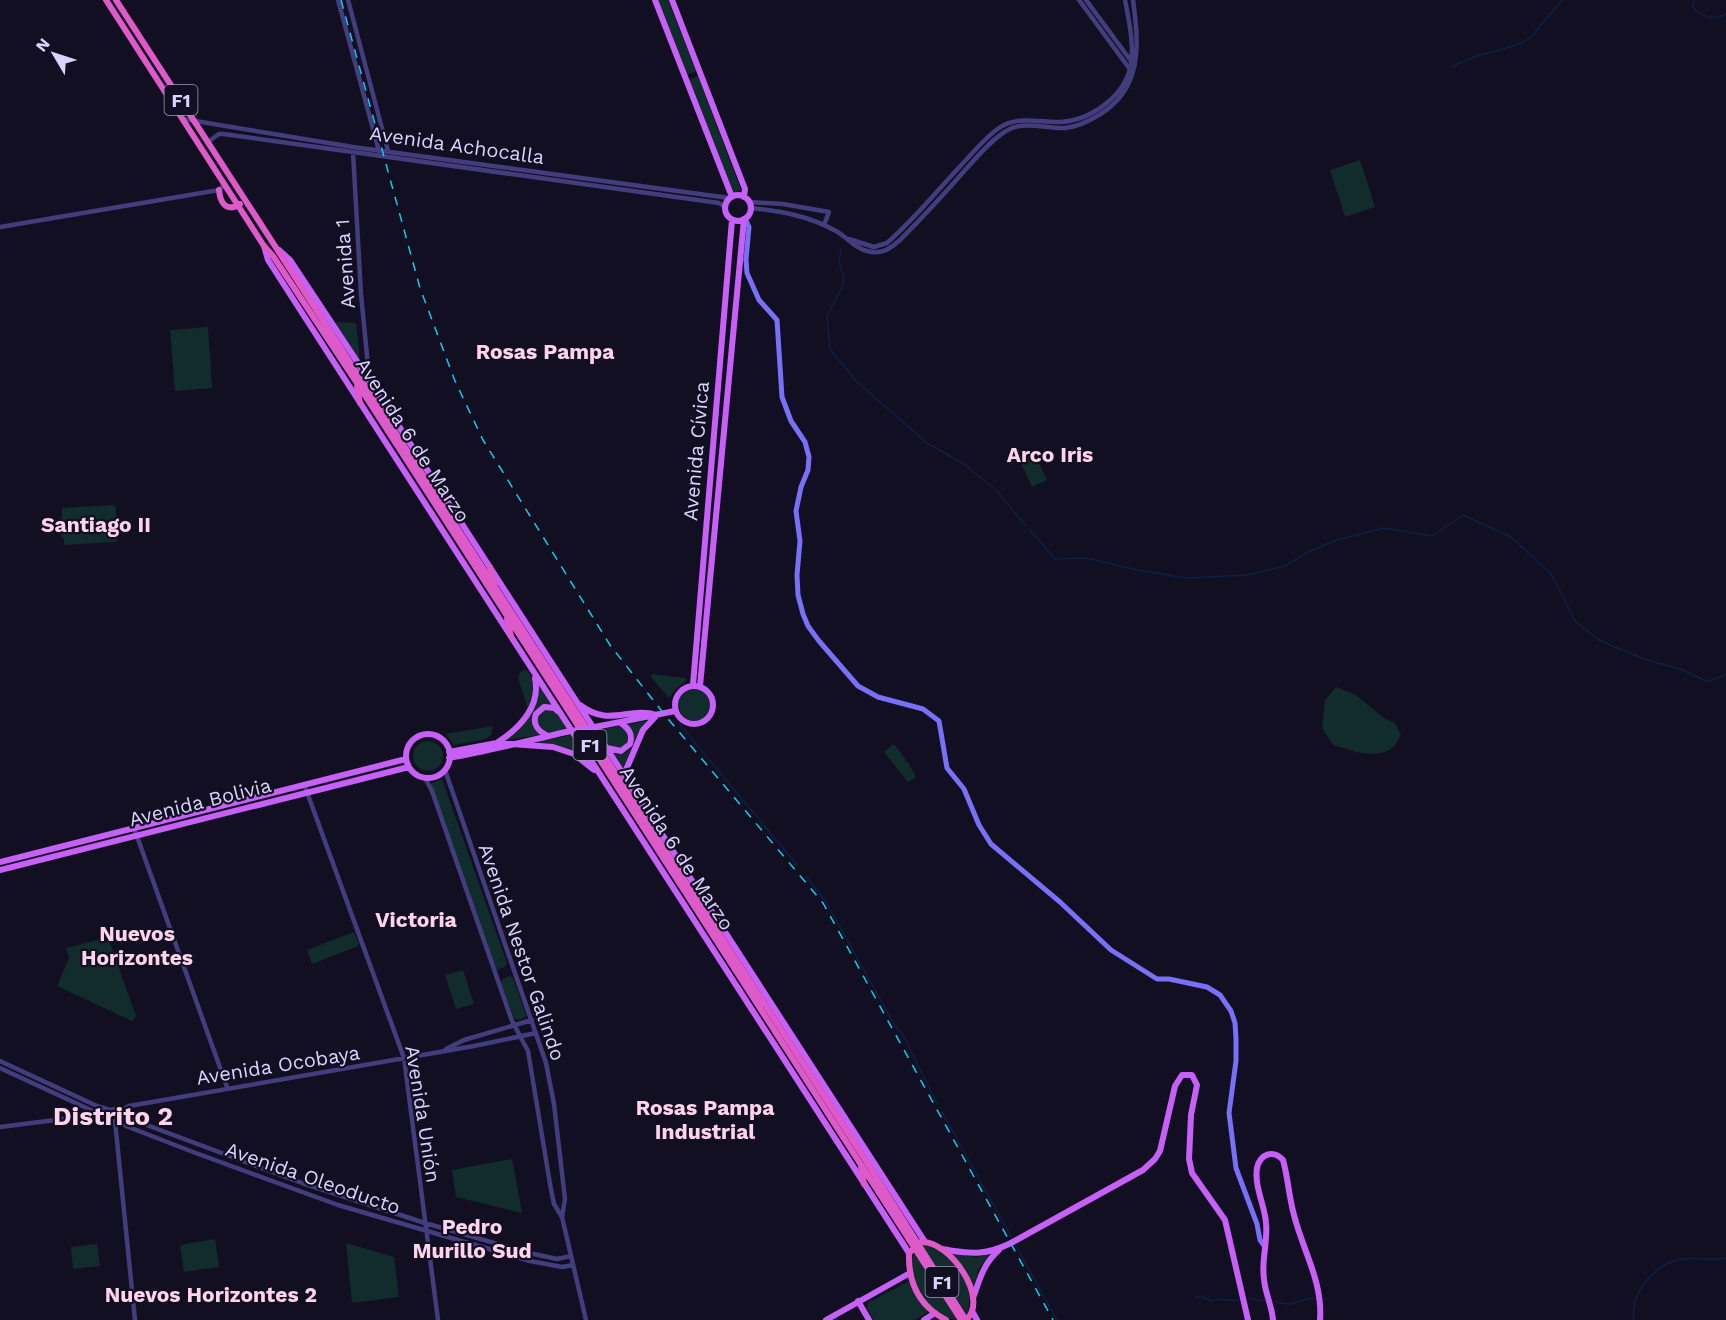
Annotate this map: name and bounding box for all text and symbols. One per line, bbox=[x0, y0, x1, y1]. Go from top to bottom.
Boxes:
north arrow bbox=[24, 24, 84, 84]
text: N bbox=[32, 34, 54, 55]
road number: F1 bbox=[164, 85, 198, 115]
street label: Avenida Achocalla bbox=[368, 121, 546, 169]
street label: Avenida 1 bbox=[330, 218, 360, 310]
district label: Rosas Pampa bbox=[476, 339, 615, 364]
street label: Avenida 6 de Marzo bbox=[351, 353, 475, 527]
street label: Avenida Cívica bbox=[678, 380, 714, 522]
district label: Arco Iris bbox=[1007, 442, 1093, 467]
district label: Santiago II bbox=[41, 512, 151, 537]
road number: F1 bbox=[574, 730, 606, 760]
street label: Avenida 6 de Marzo bbox=[615, 761, 739, 935]
street label: Avenida Bolivia bbox=[126, 773, 274, 831]
street label: Avenida Nestor Galindo bbox=[474, 840, 570, 1064]
district label: Victoria bbox=[375, 907, 458, 932]
district label: Nuevos Horizontes bbox=[81, 921, 193, 970]
street label: Avenida Ocobaya bbox=[195, 1040, 361, 1090]
street label: Avenida Unión bbox=[400, 1044, 446, 1184]
district label: Rosas Pampa Industrial bbox=[636, 1095, 775, 1144]
district label: Distrito 2 bbox=[53, 1101, 173, 1131]
street label: Avenida Oleoducto bbox=[222, 1137, 404, 1219]
district label: Pedro Murillo Sud bbox=[412, 1214, 532, 1263]
road number: F1 bbox=[926, 1267, 958, 1297]
district label: Nuevos Horizontes 2 bbox=[105, 1282, 317, 1307]

